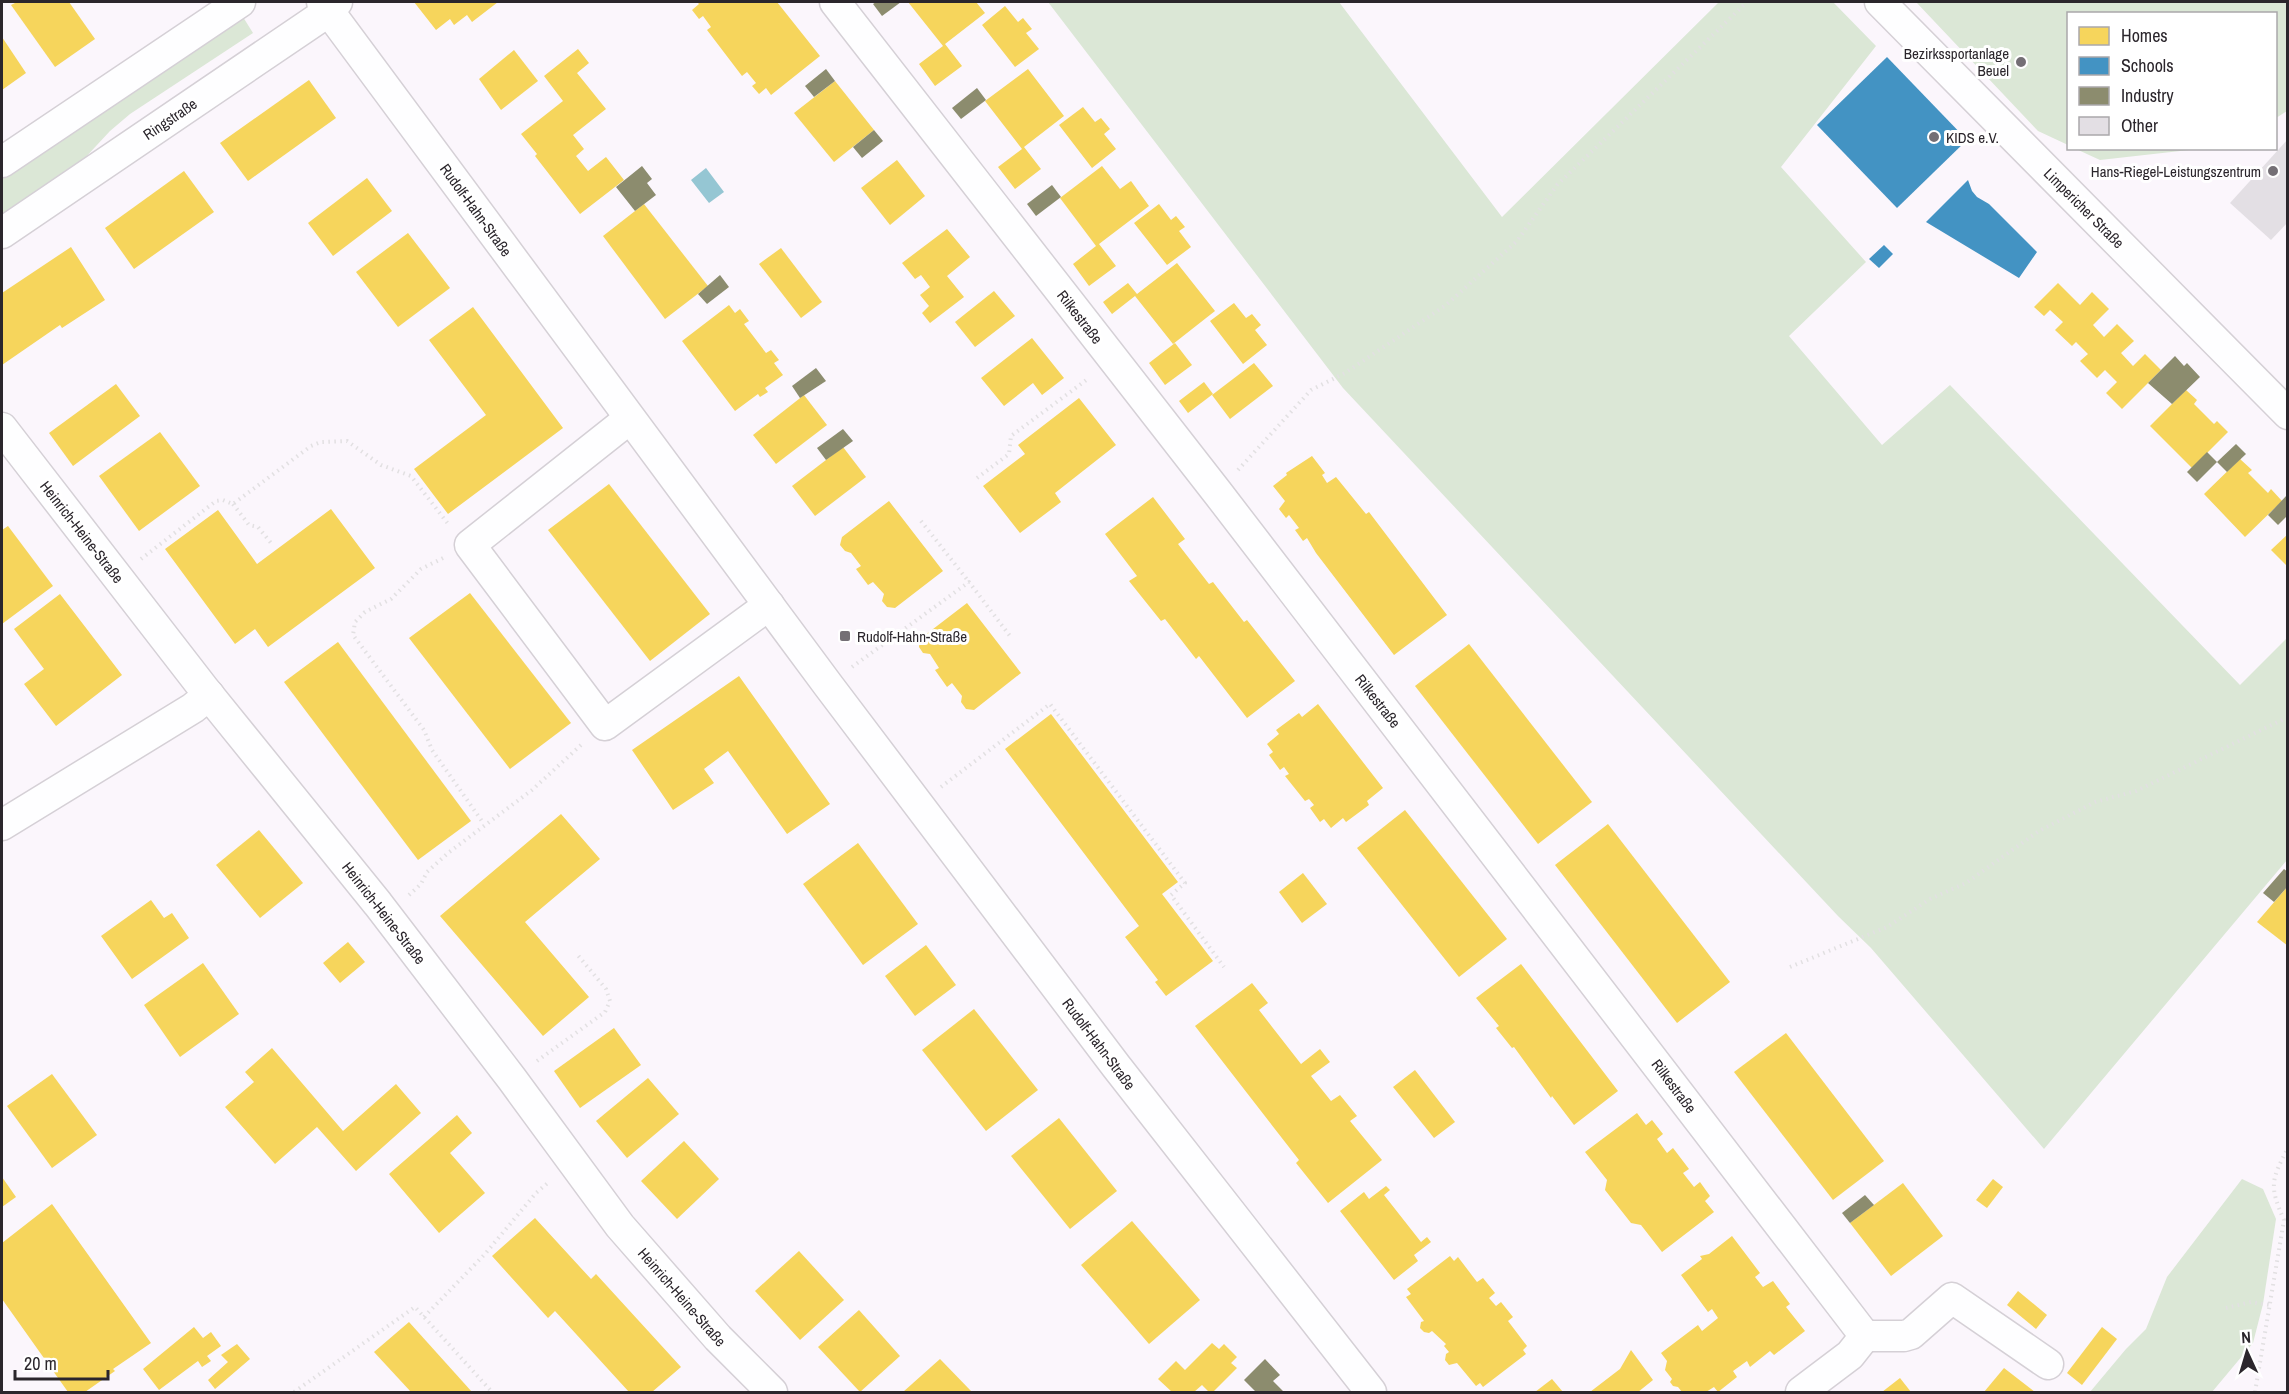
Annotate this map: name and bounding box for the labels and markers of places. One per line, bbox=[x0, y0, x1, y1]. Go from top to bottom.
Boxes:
place label: Bezirkssportanlage Beuel bbox=[1904, 43, 2009, 81]
marker: Bezirkssportanlage Beuel bbox=[2014, 55, 2028, 69]
place label: KIDS e.V. bbox=[1946, 127, 1999, 148]
marker: KIDS e.V. bbox=[1927, 130, 1941, 144]
place label: Hans-Riegel-Leistungszentrum bbox=[2091, 161, 2261, 182]
marker: Hans-Riegel-Leistungszentrum bbox=[2266, 164, 2280, 178]
place label: Rudolf-Hahn-Straße bbox=[857, 626, 967, 647]
marker: Rudolf-Hahn-Straße bbox=[838, 629, 852, 643]

